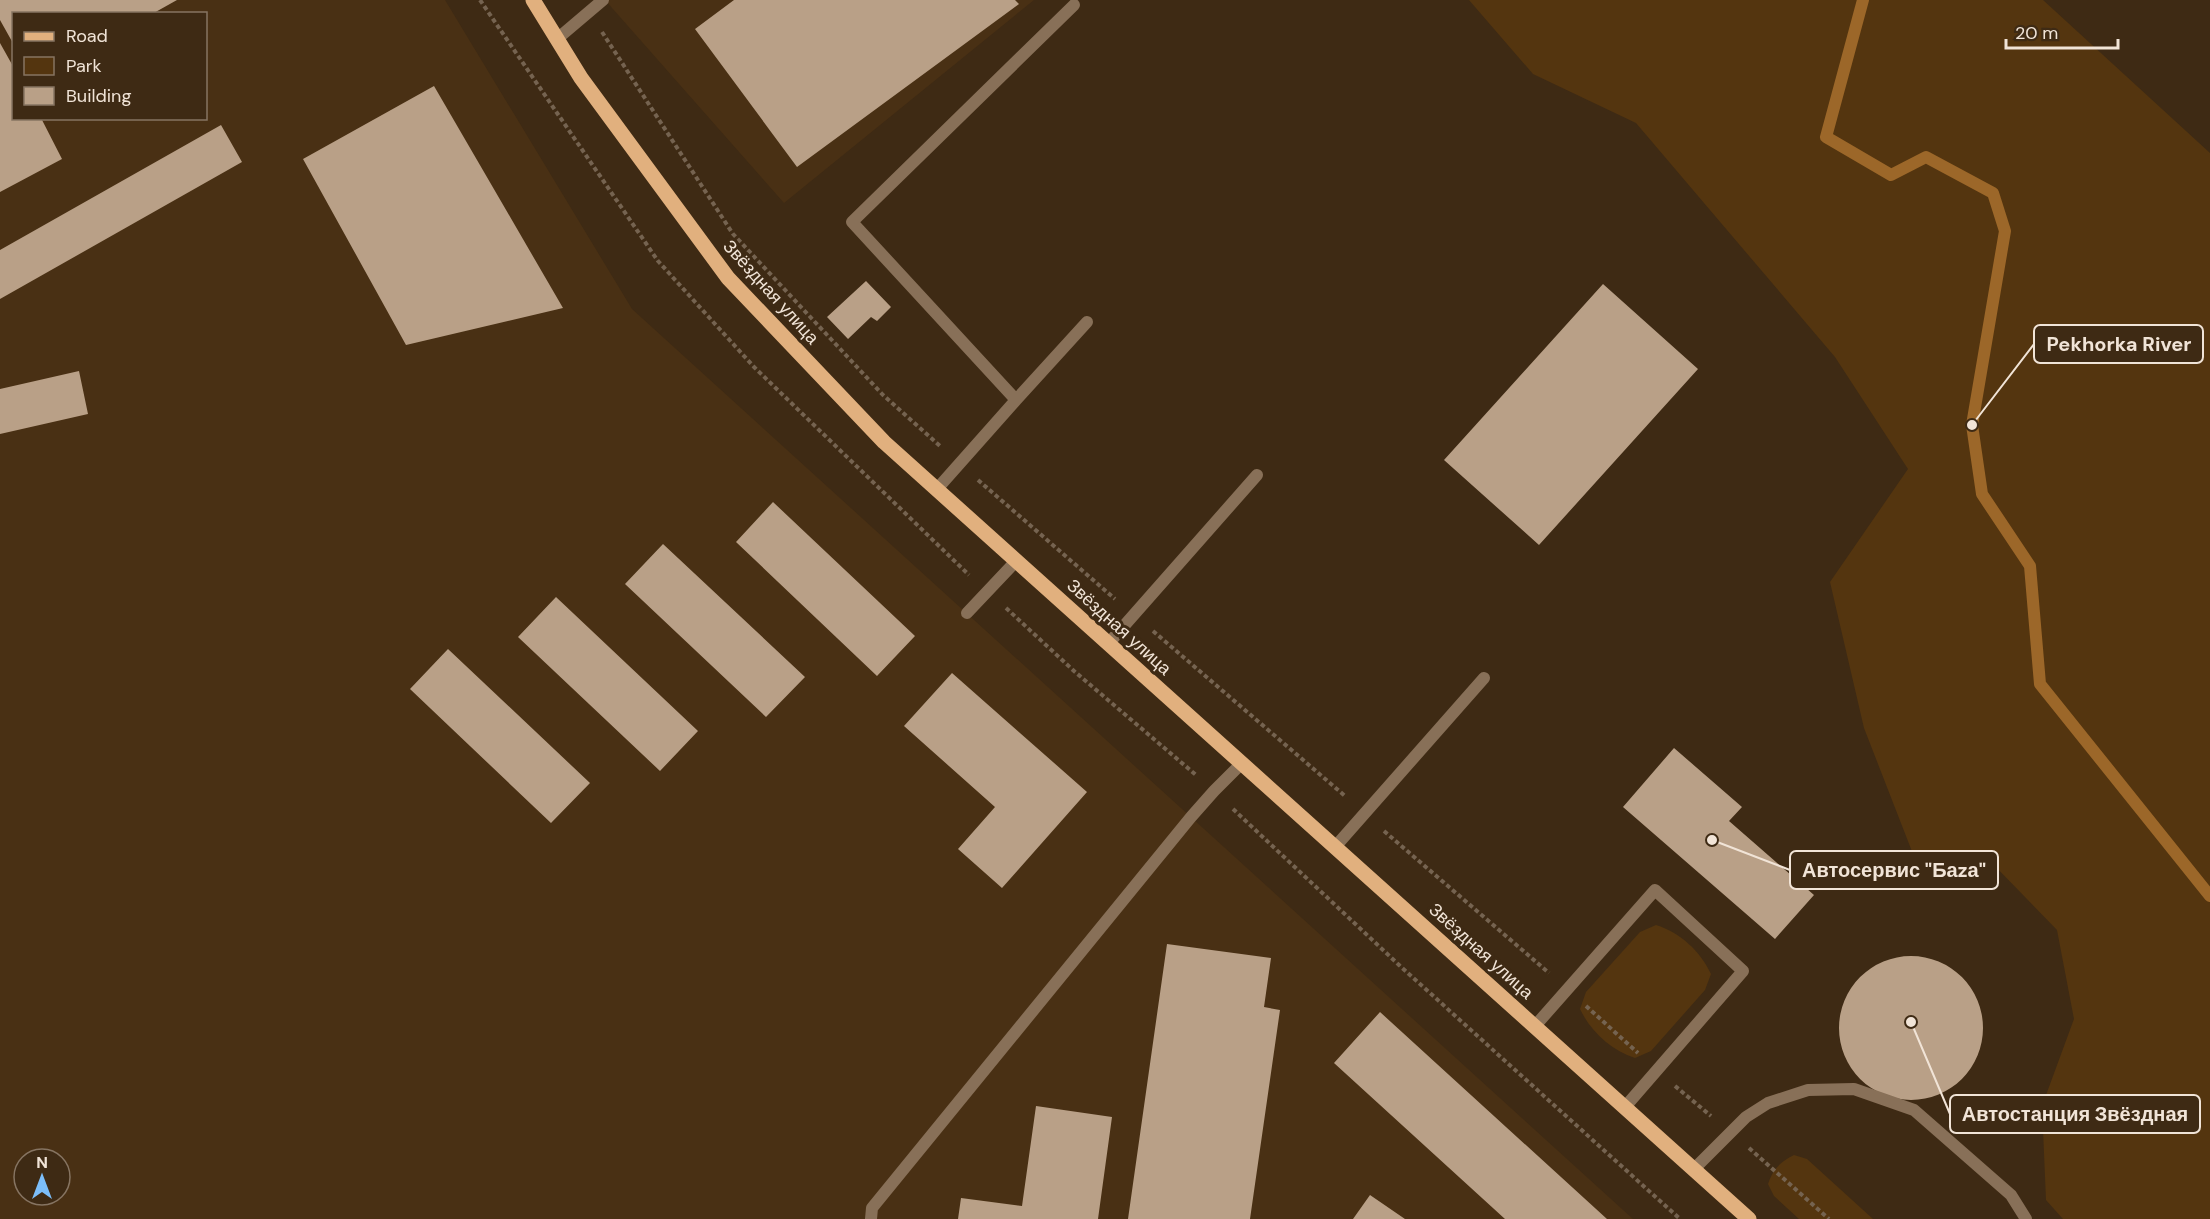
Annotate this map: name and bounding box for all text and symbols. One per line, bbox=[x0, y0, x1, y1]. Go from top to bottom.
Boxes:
legend bbox=[12, 12, 207, 120]
scale bar bbox=[2006, 12, 2118, 50]
text: 20 m bbox=[2015, 21, 2058, 45]
text: Road bbox=[66, 24, 108, 48]
text: Park bbox=[66, 54, 102, 78]
text: Building bbox=[66, 84, 131, 108]
street label: Звёздная улица bbox=[718, 235, 825, 350]
callout: Pekhorka River bbox=[2034, 325, 2203, 363]
text: Pekhorka River bbox=[2047, 331, 2191, 357]
street label: Звёздная улица bbox=[1062, 574, 1177, 681]
callout: Автосервис "Баzа" bbox=[1790, 851, 1998, 889]
text: Автосервис "Баzа" bbox=[1802, 857, 1986, 883]
street label: Звёздная улица bbox=[1424, 898, 1539, 1005]
callout: Автостанция Звёздная bbox=[1950, 1095, 2200, 1133]
text: Автостанция Звёздная bbox=[1962, 1101, 2188, 1127]
north arrow bbox=[12, 1147, 72, 1207]
text: N bbox=[36, 1152, 48, 1173]

